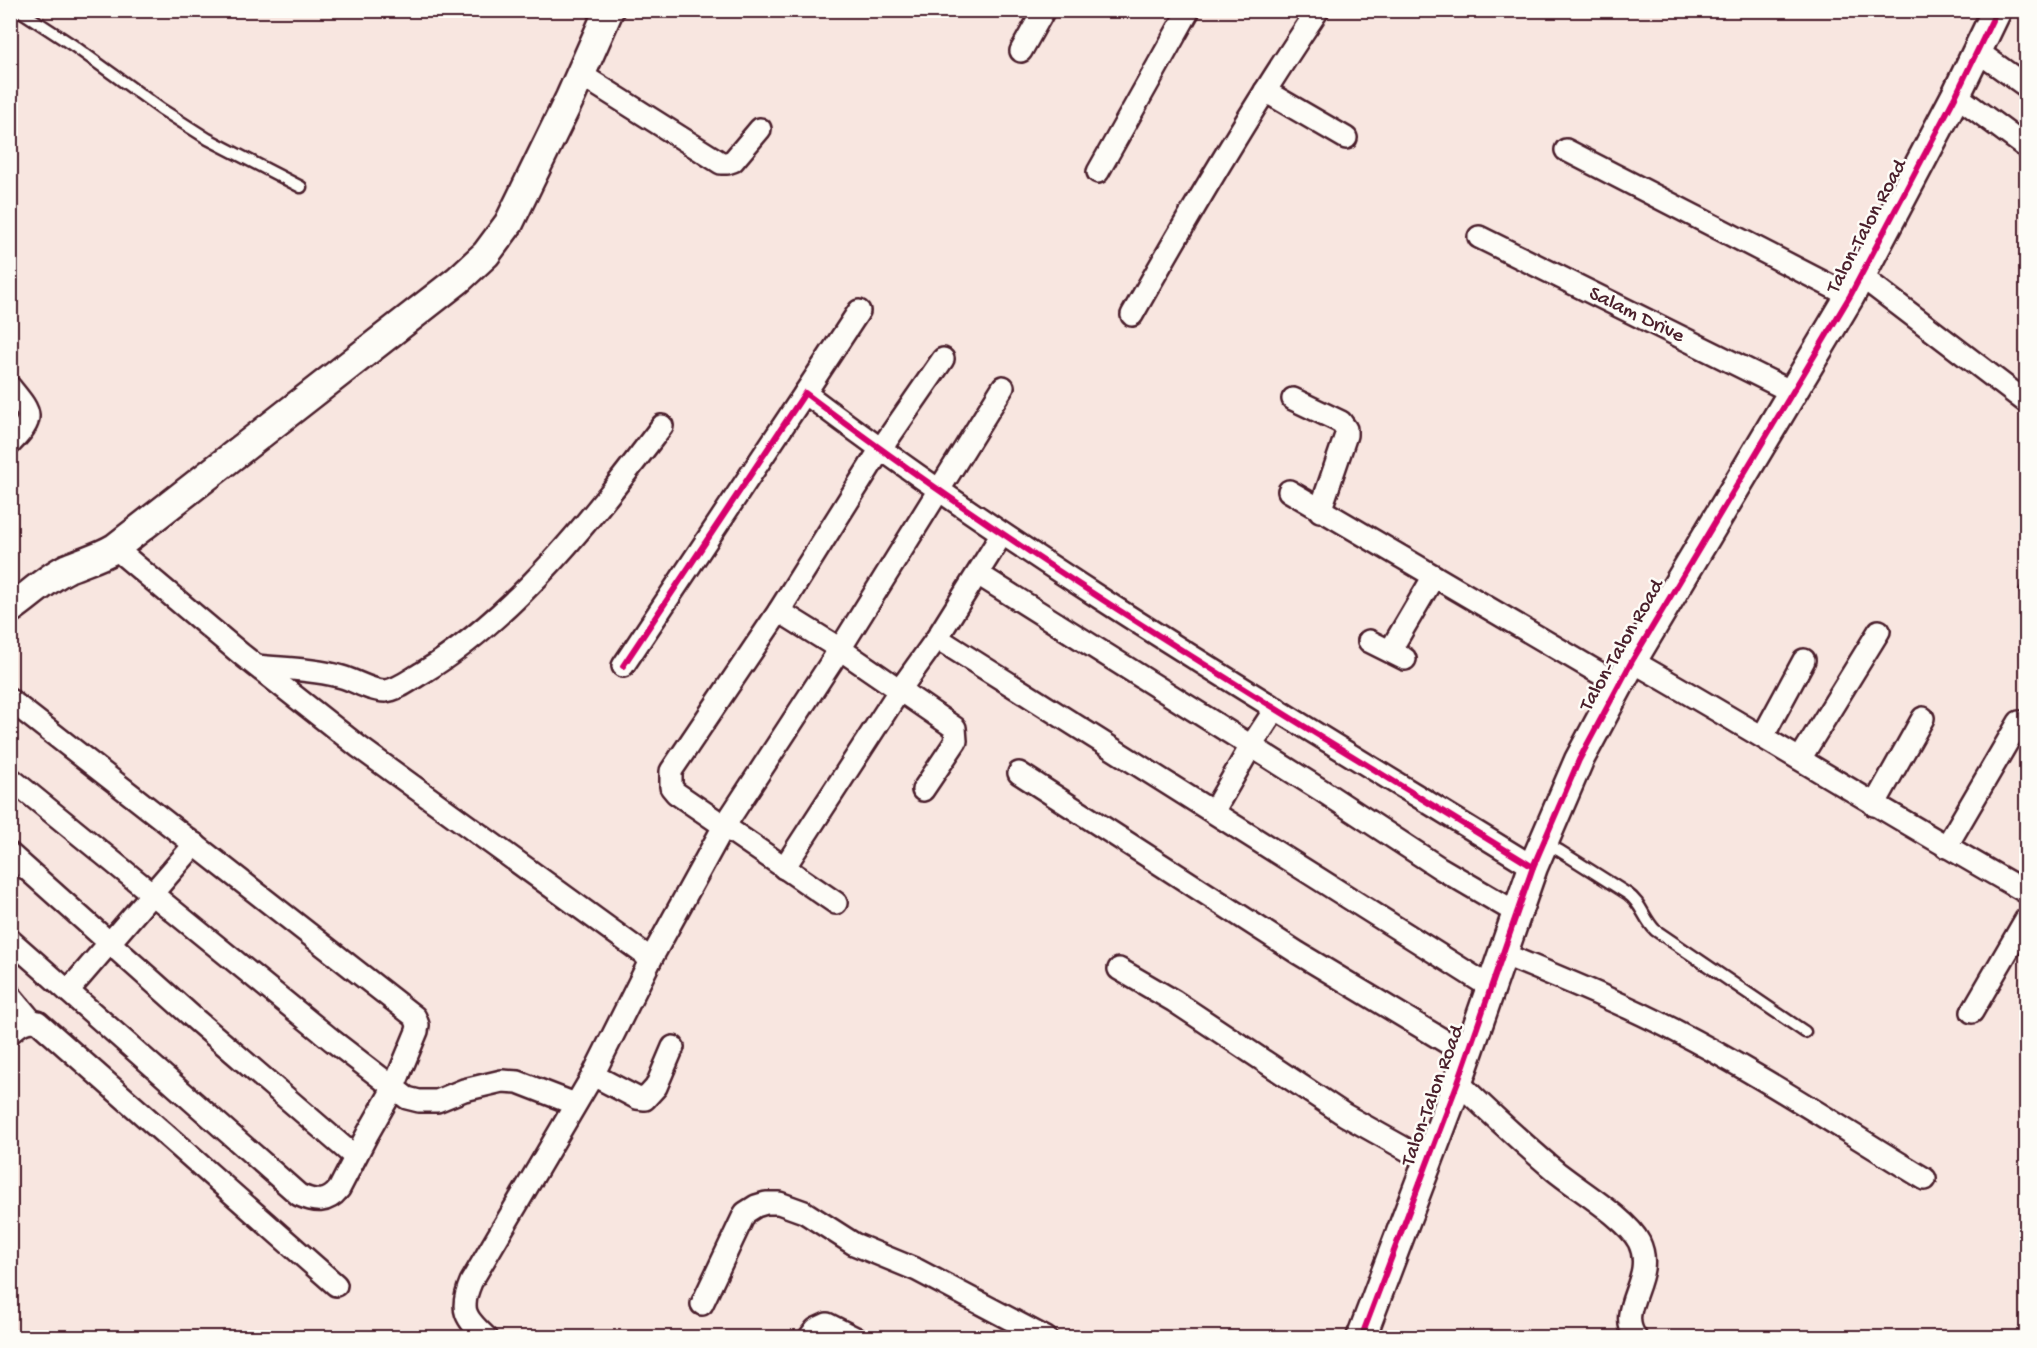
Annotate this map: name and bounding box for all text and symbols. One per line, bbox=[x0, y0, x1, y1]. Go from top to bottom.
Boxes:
street label: Talon-Talon Road bbox=[1822, 154, 1915, 299]
street label: Salam Drive bbox=[1584, 282, 1689, 350]
street label: Talon-Talon Road bbox=[1575, 574, 1672, 717]
street label: Talon-Talon Road bbox=[1397, 1021, 1472, 1171]

